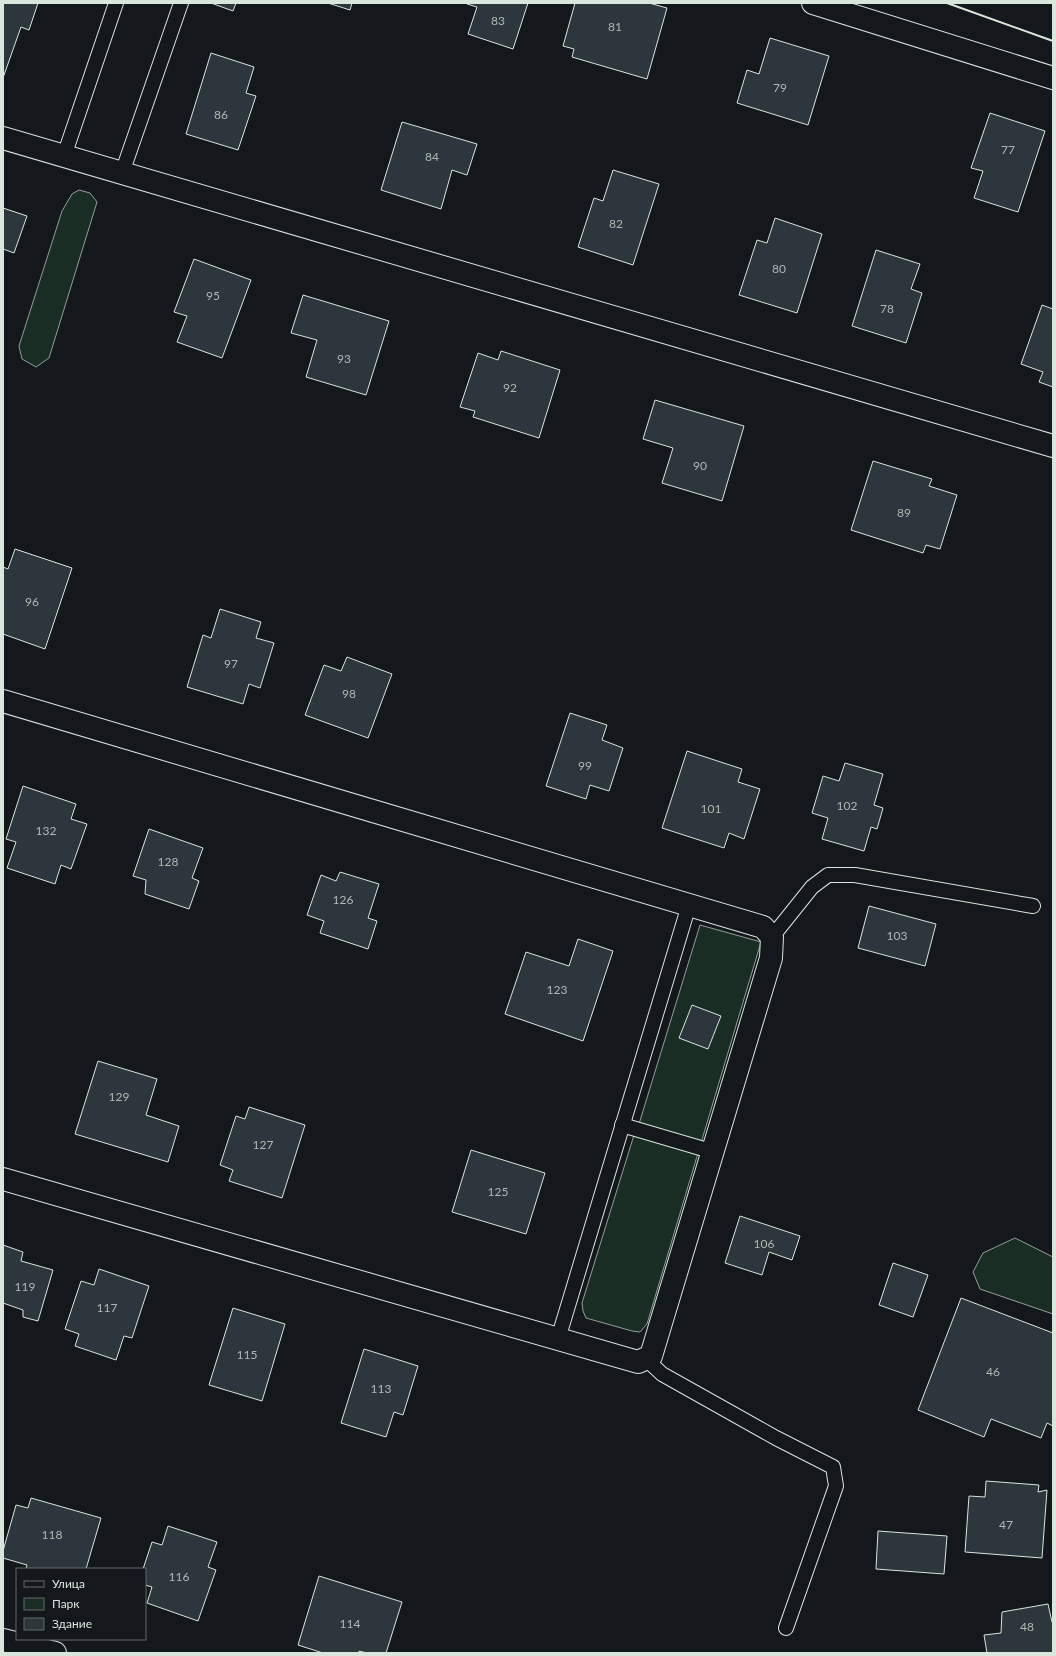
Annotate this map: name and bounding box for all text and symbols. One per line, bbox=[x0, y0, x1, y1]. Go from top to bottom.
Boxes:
house number: 83 bbox=[491, 13, 505, 28]
house number: 81 bbox=[608, 19, 622, 34]
house number: 79 bbox=[773, 80, 787, 95]
house number: 86 bbox=[214, 107, 228, 122]
house number: 77 bbox=[1001, 142, 1015, 157]
house number: 84 bbox=[425, 149, 439, 164]
house number: 82 bbox=[609, 216, 623, 231]
house number: 80 bbox=[772, 261, 786, 276]
house number: 95 bbox=[206, 288, 220, 303]
house number: 78 bbox=[880, 301, 894, 316]
house number: 93 bbox=[337, 351, 351, 366]
house number: 92 bbox=[503, 380, 517, 395]
house number: 90 bbox=[693, 458, 707, 473]
house number: 89 bbox=[897, 505, 911, 520]
house number: 96 bbox=[25, 594, 39, 609]
house number: 97 bbox=[224, 656, 238, 671]
house number: 98 bbox=[342, 686, 356, 701]
house number: 99 bbox=[578, 758, 592, 773]
house number: 102 bbox=[837, 798, 857, 813]
house number: 101 bbox=[701, 801, 721, 816]
house number: 132 bbox=[36, 823, 56, 838]
house number: 128 bbox=[158, 854, 178, 869]
house number: 126 bbox=[333, 892, 353, 907]
house number: 103 bbox=[887, 928, 907, 943]
house number: 123 bbox=[547, 982, 567, 997]
house number: 129 bbox=[109, 1089, 129, 1104]
house number: 127 bbox=[253, 1137, 273, 1152]
house number: 125 bbox=[488, 1184, 508, 1199]
house number: 106 bbox=[754, 1236, 774, 1251]
house number: 119 bbox=[15, 1279, 35, 1294]
house number: 117 bbox=[97, 1300, 117, 1315]
house number: 115 bbox=[237, 1347, 257, 1362]
house number: 46 bbox=[986, 1364, 1000, 1379]
house number: 113 bbox=[371, 1381, 391, 1396]
house number: 47 bbox=[999, 1517, 1013, 1532]
house number: 118 bbox=[42, 1527, 62, 1542]
legend bbox=[16, 1568, 146, 1640]
house number: 116 bbox=[169, 1569, 189, 1584]
text: Улица bbox=[52, 1576, 85, 1591]
text: Парк bbox=[52, 1596, 80, 1611]
text: Здание bbox=[52, 1616, 92, 1631]
house number: 114 bbox=[340, 1616, 360, 1631]
house number: 48 bbox=[1020, 1619, 1034, 1634]

